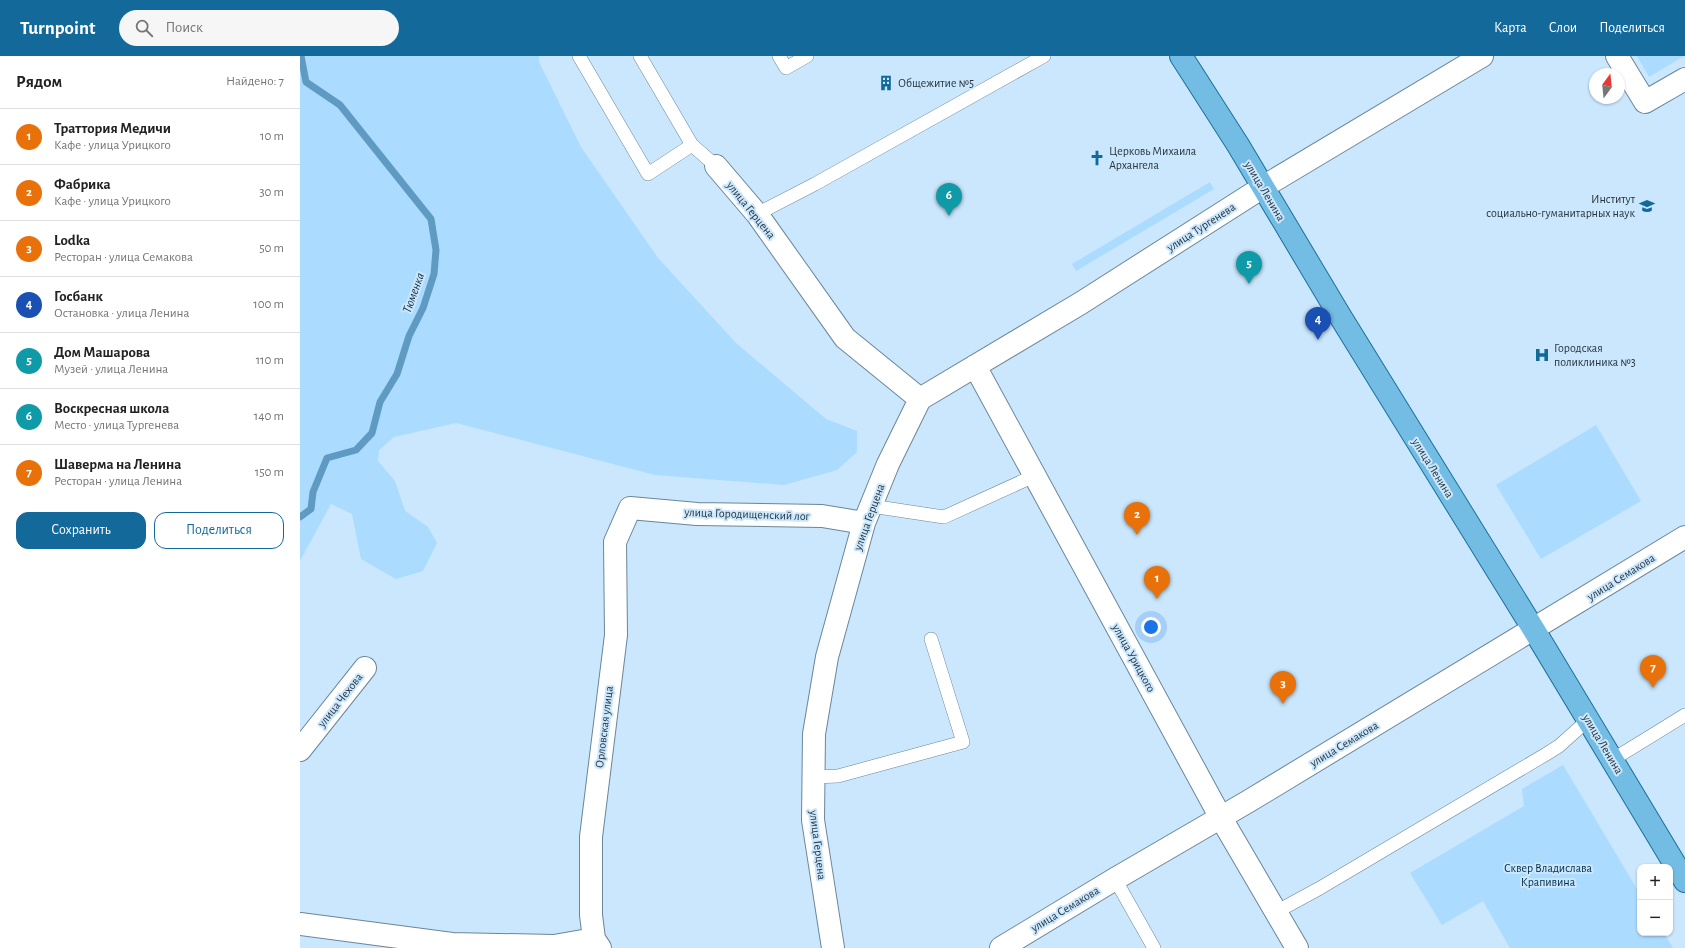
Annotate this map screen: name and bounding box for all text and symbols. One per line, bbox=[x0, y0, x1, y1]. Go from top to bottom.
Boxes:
search box bbox=[119, 10, 399, 46]
icon: search bbox=[133, 17, 155, 39]
text: Turnpoint bbox=[20, 19, 95, 38]
text: Поиск bbox=[165, 20, 203, 35]
text: Карта bbox=[1494, 21, 1527, 35]
text: Слои bbox=[1549, 21, 1577, 35]
text: Поделиться bbox=[1599, 21, 1665, 35]
north arrow bbox=[1589, 68, 1625, 104]
text: Рядом bbox=[16, 73, 62, 90]
building icon: Общежитие №5 bbox=[877, 74, 895, 92]
text: Найдено: 7 bbox=[226, 75, 284, 88]
place label: Общежитие №5 bbox=[898, 77, 974, 89]
text: Траттория Медичи bbox=[54, 121, 171, 136]
text: 1 bbox=[27, 130, 31, 143]
text: 10 m bbox=[260, 130, 284, 143]
text: Кафе · улица Урицкого bbox=[54, 139, 171, 152]
place label: Церковь Михаила Архангела bbox=[1109, 145, 1197, 171]
church icon: Церковь Михаила Архангела bbox=[1088, 149, 1106, 167]
street label: улица Ленина bbox=[1241, 158, 1288, 224]
text: Фабрика bbox=[54, 177, 111, 192]
street label: улица Герцена bbox=[723, 178, 778, 242]
pin: 6 bbox=[936, 183, 962, 216]
text: 2 bbox=[26, 186, 32, 199]
text: 30 m bbox=[259, 186, 284, 199]
place label: Институт социально-гуманитарных наук bbox=[1486, 193, 1636, 220]
text: Кафе · улица Урицкого bbox=[54, 195, 171, 208]
school or university icon: Институт социально-гуманитарных наук bbox=[1638, 197, 1656, 215]
street label: улица Тургенева bbox=[1164, 200, 1238, 255]
text: Lodka bbox=[54, 233, 90, 248]
text: 3 bbox=[26, 242, 32, 255]
text: 50 m bbox=[259, 242, 284, 255]
text: Ресторан · улица Семакова bbox=[54, 251, 193, 264]
pin: 5 bbox=[1236, 251, 1262, 284]
water label: Тюменка bbox=[401, 271, 427, 315]
text: Госбанк bbox=[54, 289, 103, 304]
text: 4 bbox=[26, 298, 32, 311]
text: 100 m bbox=[253, 298, 284, 311]
text: Остановка · улица Ленина bbox=[54, 307, 189, 320]
pin: 4 bbox=[1305, 307, 1331, 340]
place label: Городская поликлиника №3 bbox=[1554, 342, 1636, 368]
text: Дом Машарова bbox=[54, 345, 150, 360]
hospital icon: Городская поликлиника №3 bbox=[1533, 346, 1551, 364]
text: 5 bbox=[26, 354, 32, 367]
text: 110 m bbox=[256, 354, 284, 367]
text: Музей · улица Ленина bbox=[54, 363, 168, 376]
text: Воскресная школа bbox=[54, 401, 169, 416]
text: 6 bbox=[26, 410, 32, 423]
text: 140 m bbox=[254, 410, 284, 423]
text: Место · улица Тургенева bbox=[54, 419, 179, 432]
street label: улица Ленина bbox=[1409, 435, 1456, 501]
text: Шаверма на Ленина bbox=[54, 457, 181, 472]
text: 7 bbox=[26, 466, 32, 479]
text: 150 m bbox=[255, 466, 284, 479]
text: Ресторан · улица Ленина bbox=[54, 475, 182, 488]
street label: улица Герцена bbox=[851, 482, 888, 553]
pin: 2 bbox=[1124, 502, 1150, 535]
street label: улица Городищенский лог bbox=[683, 506, 811, 523]
button: Сохранить bbox=[16, 512, 146, 549]
button: Поделиться bbox=[154, 512, 284, 549]
street label: улица Семакова bbox=[1584, 551, 1658, 604]
pin: 1 bbox=[1144, 566, 1170, 599]
your location bbox=[1141, 617, 1161, 637]
street label: улица Урицкого bbox=[1109, 621, 1158, 695]
pin: 7 bbox=[1640, 655, 1666, 688]
street label: улица Чехова bbox=[315, 670, 366, 731]
pin: 3 bbox=[1270, 671, 1296, 704]
street label: Орловская улица bbox=[593, 685, 616, 769]
street label: улица Ленина bbox=[1579, 711, 1626, 777]
street label: улица Семакова bbox=[1307, 719, 1381, 770]
street label: улица Герцена bbox=[807, 809, 828, 881]
park label: Сквер Владислава Крапивина bbox=[1504, 862, 1593, 888]
map controls bbox=[1637, 864, 1673, 936]
button: + bbox=[1637, 864, 1673, 900]
street label: улица Семакова bbox=[1028, 884, 1102, 935]
button: − bbox=[1637, 900, 1673, 936]

